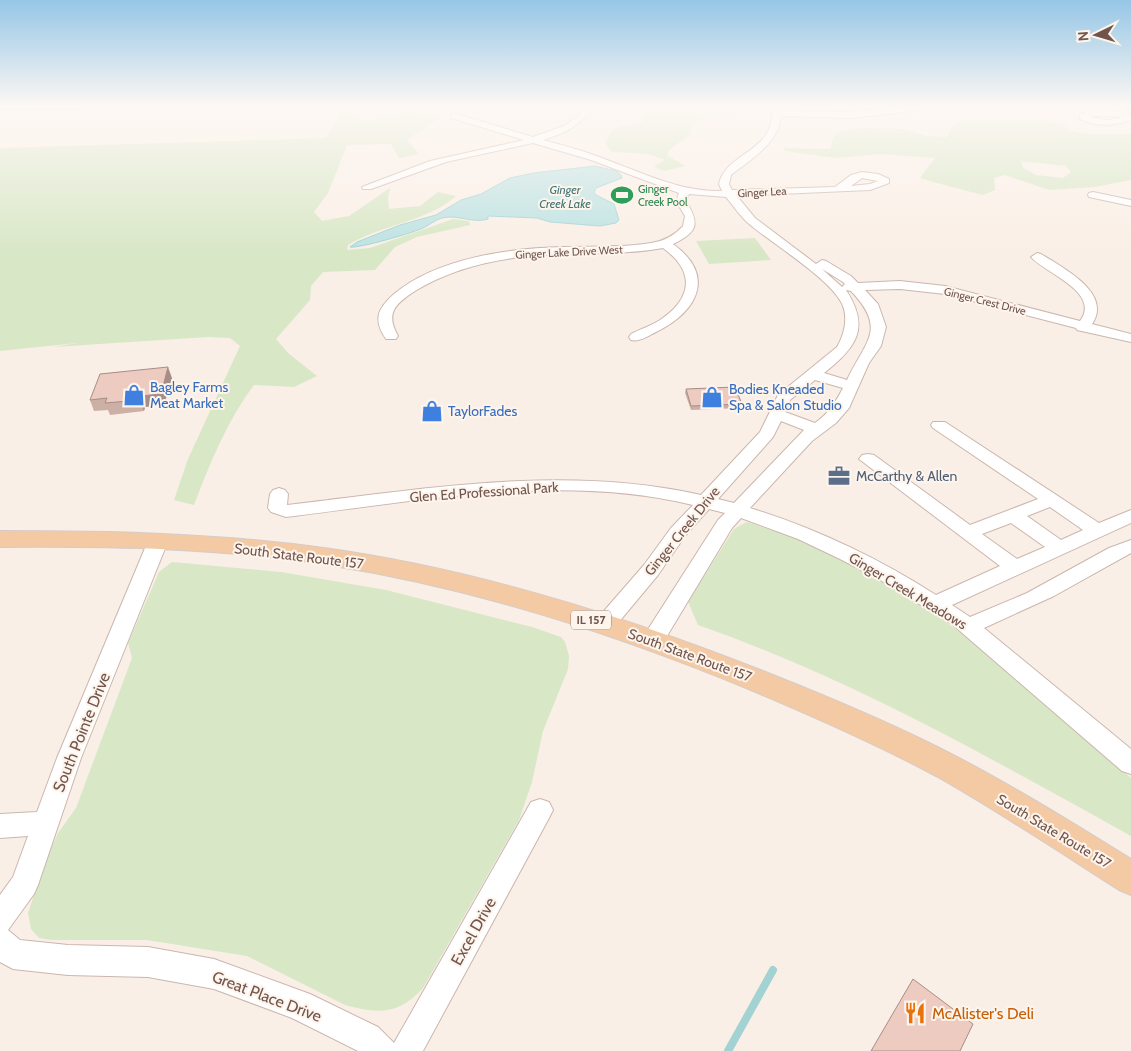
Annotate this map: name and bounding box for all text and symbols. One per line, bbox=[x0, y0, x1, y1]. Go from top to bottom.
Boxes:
north arrow bbox=[1071, 10, 1121, 60]
text: N bbox=[1074, 30, 1092, 42]
water label: Ginger Creek Lake bbox=[539, 182, 591, 211]
sports icon: Ginger Creek Pool bbox=[609, 182, 635, 208]
place label: Ginger Creek Pool bbox=[638, 182, 688, 209]
street label: Ginger Lea bbox=[737, 184, 788, 200]
street label: Ginger Lake Drive West bbox=[515, 242, 623, 262]
street label: Ginger Crest Drive bbox=[943, 284, 1028, 318]
place label: Bagley Farms Meat Market bbox=[150, 378, 229, 412]
place label: Bodies Kneaded Spa & Salon Studio bbox=[729, 380, 842, 414]
shop icon: Bagley Farms Meat Market bbox=[121, 382, 147, 408]
shop icon: Bodies Kneaded Spa & Salon Studio bbox=[699, 384, 725, 410]
shop icon: TaylorFades bbox=[419, 398, 445, 424]
place label: TaylorFades bbox=[448, 402, 517, 420]
office icon: McCarthy & Allen bbox=[826, 463, 852, 489]
place label: McCarthy & Allen bbox=[856, 467, 957, 485]
street label: Glen Ed Professional Park bbox=[409, 478, 560, 506]
street label: Ginger Creek Drive bbox=[640, 483, 724, 579]
street label: South State Route 157 bbox=[233, 539, 365, 573]
street label: Ginger Creek Meadows bbox=[846, 549, 971, 634]
road number: IL 157 bbox=[571, 610, 611, 630]
street label: South State Route 157 bbox=[626, 624, 754, 686]
street label: South Pointe Drive bbox=[49, 670, 114, 795]
street label: South State Route 157 bbox=[994, 790, 1114, 872]
street label: Excel Drive bbox=[447, 894, 500, 969]
street label: Great Place Drive bbox=[209, 967, 324, 1026]
restaurant icon: McAlister's Deli bbox=[902, 1000, 928, 1026]
place label: McAlister's Deli bbox=[932, 1004, 1034, 1023]

